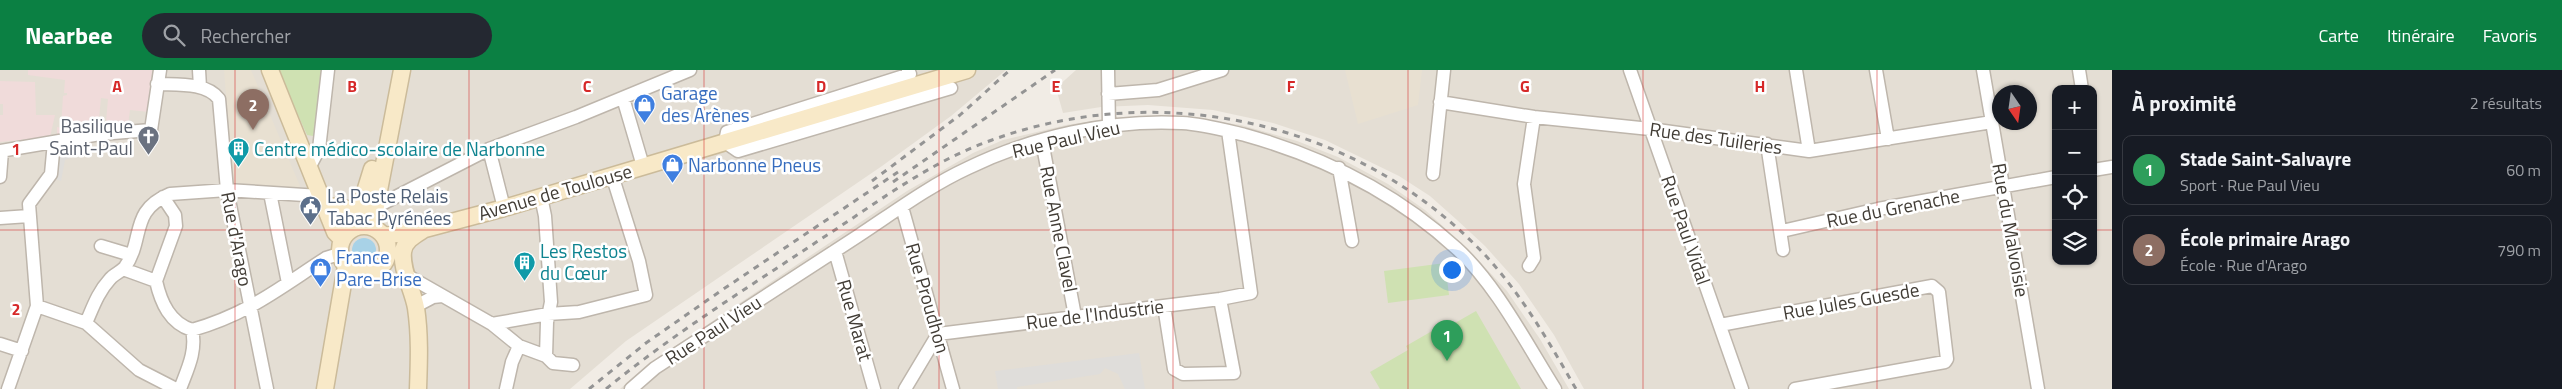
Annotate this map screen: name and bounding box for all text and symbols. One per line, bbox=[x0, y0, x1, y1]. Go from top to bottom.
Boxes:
search box bbox=[142, 13, 492, 58]
text: Nearbee bbox=[25, 17, 112, 53]
icon: search bbox=[160, 21, 188, 49]
text: Rechercher bbox=[200, 21, 291, 50]
text: Carte bbox=[2318, 22, 2359, 49]
text: Itinéraire bbox=[2387, 22, 2455, 49]
text: Favoris bbox=[2483, 22, 2537, 49]
text: A bbox=[112, 74, 122, 98]
text: B bbox=[347, 74, 357, 98]
text: C bbox=[583, 74, 592, 98]
text: D bbox=[816, 74, 826, 98]
text: E bbox=[1052, 74, 1061, 98]
text: F bbox=[1287, 74, 1296, 98]
text: G bbox=[1520, 74, 1530, 98]
text: H bbox=[1755, 74, 1765, 98]
place label: Garage des Arènes bbox=[661, 78, 750, 129]
north arrow bbox=[1992, 85, 2037, 130]
map controls bbox=[2052, 85, 2097, 265]
button: + bbox=[2052, 85, 2097, 130]
text: À proximité bbox=[2132, 87, 2236, 119]
pin: 2 bbox=[237, 89, 269, 130]
text: 2 résultats bbox=[2470, 91, 2542, 115]
shop icon: Garage des Arènes bbox=[633, 92, 657, 123]
place label: Basilique Saint-Paul bbox=[49, 111, 133, 162]
street label: Rue Paul Vieu bbox=[1009, 112, 1123, 165]
street label: Rue des Tuileries bbox=[1648, 114, 1785, 161]
church icon: Basilique Saint-Paul bbox=[137, 125, 161, 156]
button: − bbox=[2052, 130, 2097, 175]
place label: Centre médico-scolaire de Narbonne bbox=[254, 134, 545, 163]
text: 1 bbox=[12, 137, 20, 161]
building icon: Centre médico-scolaire de Narbonne bbox=[226, 137, 250, 168]
text: Stade Saint-Salvayre bbox=[2180, 144, 2351, 173]
place label: Narbonne Pneus bbox=[688, 150, 821, 179]
shop icon: Narbonne Pneus bbox=[660, 153, 684, 184]
street label: Avenue de Toulouse bbox=[475, 156, 635, 227]
text: 1 bbox=[2145, 158, 2153, 182]
text: 60 m bbox=[2506, 158, 2541, 182]
street label: Rue du Malvoisie bbox=[1985, 161, 2038, 299]
street label: Rue Anne Clavel bbox=[1033, 163, 1086, 295]
street label: Rue Paul Vidal bbox=[1654, 171, 1719, 288]
text: Sport · Rue Paul Vieu bbox=[2180, 173, 2320, 197]
button: locate bbox=[2052, 175, 2097, 220]
street label: Rue du Grenache bbox=[1824, 180, 1962, 235]
place label: La Poste Relais Tabac Pyrénées bbox=[327, 181, 452, 232]
street label: Rue d'Arago bbox=[214, 189, 261, 289]
public building icon: La Poste Relais Tabac Pyrénées bbox=[299, 195, 323, 226]
button: layers bbox=[2052, 220, 2097, 265]
text: École primaire Arago bbox=[2180, 224, 2350, 253]
place label: Les Restos du Cœur bbox=[540, 236, 627, 287]
text: 2 bbox=[2145, 238, 2153, 262]
text: 790 m bbox=[2497, 238, 2541, 262]
street label: Rue Proudhon bbox=[899, 239, 958, 357]
place label: France Pare-Brise bbox=[336, 242, 422, 293]
building icon: Les Restos du Cœur bbox=[512, 250, 536, 281]
text: École · Rue d'Arago bbox=[2180, 253, 2307, 277]
shop icon: France Pare-Brise bbox=[308, 256, 332, 287]
your location bbox=[1439, 257, 1465, 283]
street label: Rue Jules Guesde bbox=[1780, 274, 1921, 327]
street label: Rue Marat bbox=[830, 276, 881, 364]
street label: Rue Paul Vieu bbox=[659, 288, 767, 372]
street label: Rue de l'Industrie bbox=[1024, 291, 1165, 336]
text: 2 bbox=[12, 297, 20, 321]
pin: 1 bbox=[1431, 320, 1463, 361]

